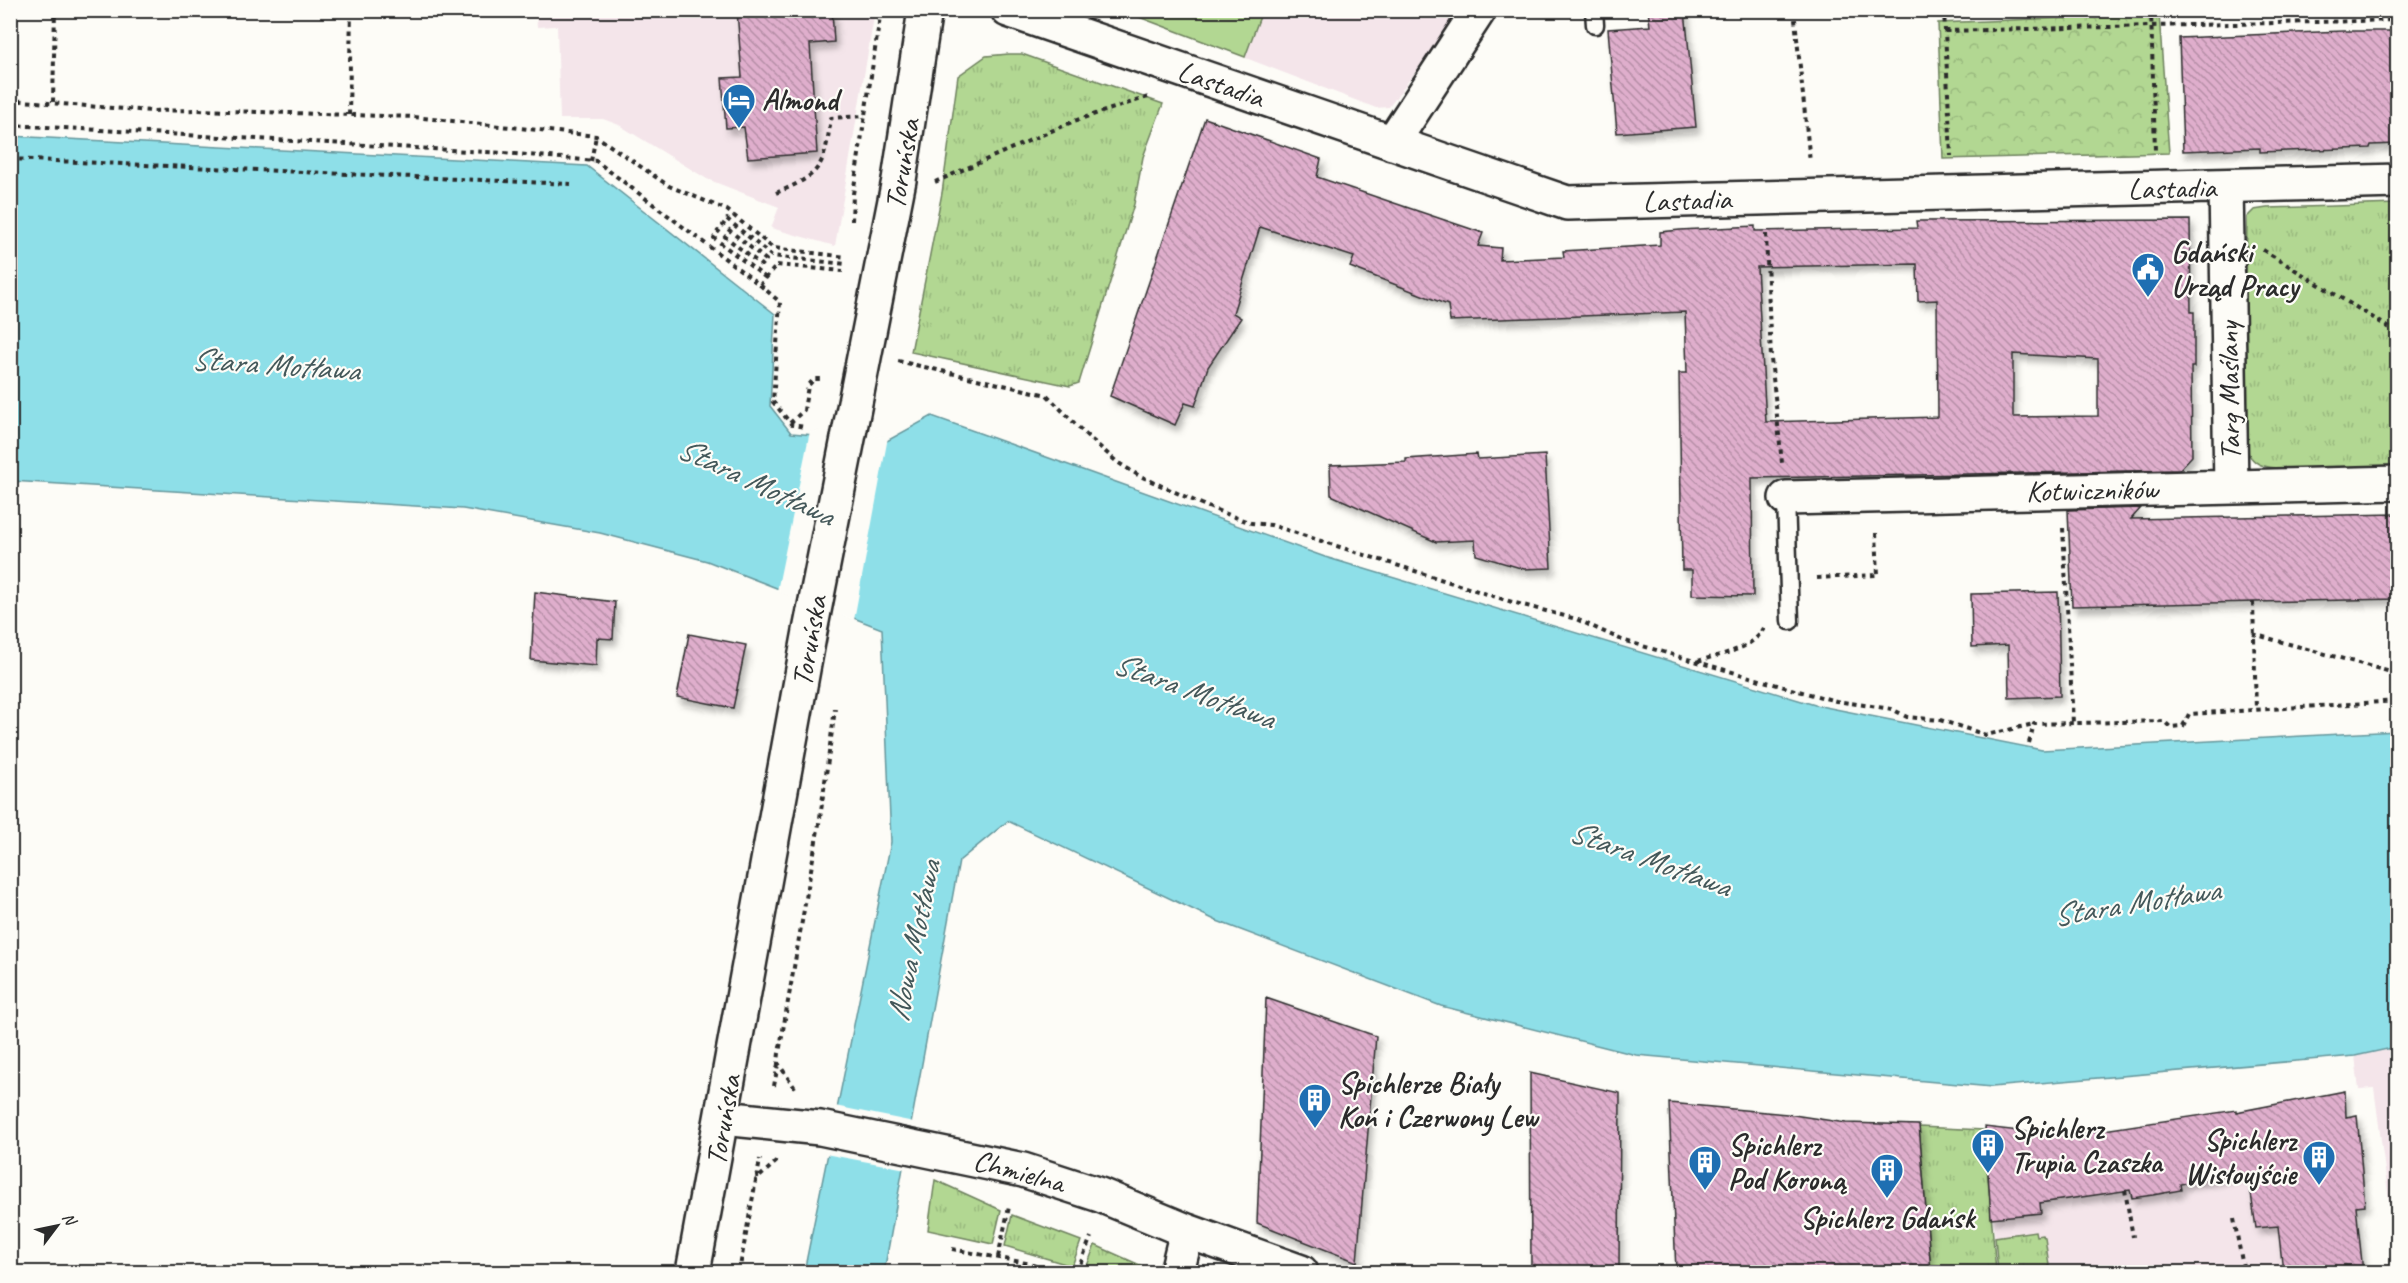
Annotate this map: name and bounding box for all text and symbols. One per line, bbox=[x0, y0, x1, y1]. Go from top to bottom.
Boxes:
street label: Lastadia bbox=[1173, 52, 1271, 117]
place label: Almond bbox=[762, 81, 843, 119]
hotel icon: Almond bbox=[721, 82, 757, 129]
street label: Toruńska bbox=[875, 114, 929, 212]
street label: Lastadia bbox=[2127, 168, 2219, 208]
street label: Lastadia bbox=[1642, 179, 1734, 221]
place label: Gdański Urząd Pracy bbox=[2171, 233, 2301, 305]
public building icon: Gdański Urząd Pracy bbox=[2130, 251, 2166, 298]
street label: Targ Maślany bbox=[2209, 319, 2249, 461]
water label: Stara Motława bbox=[190, 338, 363, 391]
water label: Stara Motława bbox=[671, 427, 843, 537]
street label: Kotwiczników bbox=[2026, 470, 2161, 510]
street label: Toruńska bbox=[782, 591, 836, 689]
water label: Stara Motława bbox=[1108, 642, 1283, 740]
water label: Stara Motława bbox=[1564, 810, 1739, 908]
water label: Nowa Motława bbox=[877, 854, 951, 1025]
water label: Stara Motława bbox=[2050, 869, 2225, 936]
place label: Spichlerze Biały Koń i Czerwony Lew bbox=[1338, 1064, 1540, 1137]
street label: Toruńska bbox=[696, 1070, 750, 1168]
building icon: Spichlerze Biały Koń i Czerwony Lew bbox=[1297, 1082, 1333, 1129]
place label: Spichlerz Trupia Czaszka bbox=[2011, 1109, 2165, 1181]
place label: Spichlerz Wisłoujście bbox=[2185, 1121, 2299, 1193]
place label: Spichlerz Pod Koroną bbox=[1728, 1126, 1847, 1198]
building icon: Spichlerz Trupia Czaszka bbox=[1970, 1127, 2006, 1174]
building icon: Spichlerz Wisłoujście bbox=[2301, 1139, 2337, 1186]
street label: Chmielna bbox=[969, 1141, 1071, 1202]
building icon: Spichlerz Pod Koroną bbox=[1687, 1144, 1723, 1191]
building icon: Spichlerz Gdańsk bbox=[1869, 1152, 1905, 1199]
north arrow bbox=[27, 1196, 87, 1256]
place label: Spichlerz Gdańsk bbox=[1800, 1199, 1977, 1237]
text: N bbox=[58, 1209, 82, 1231]

